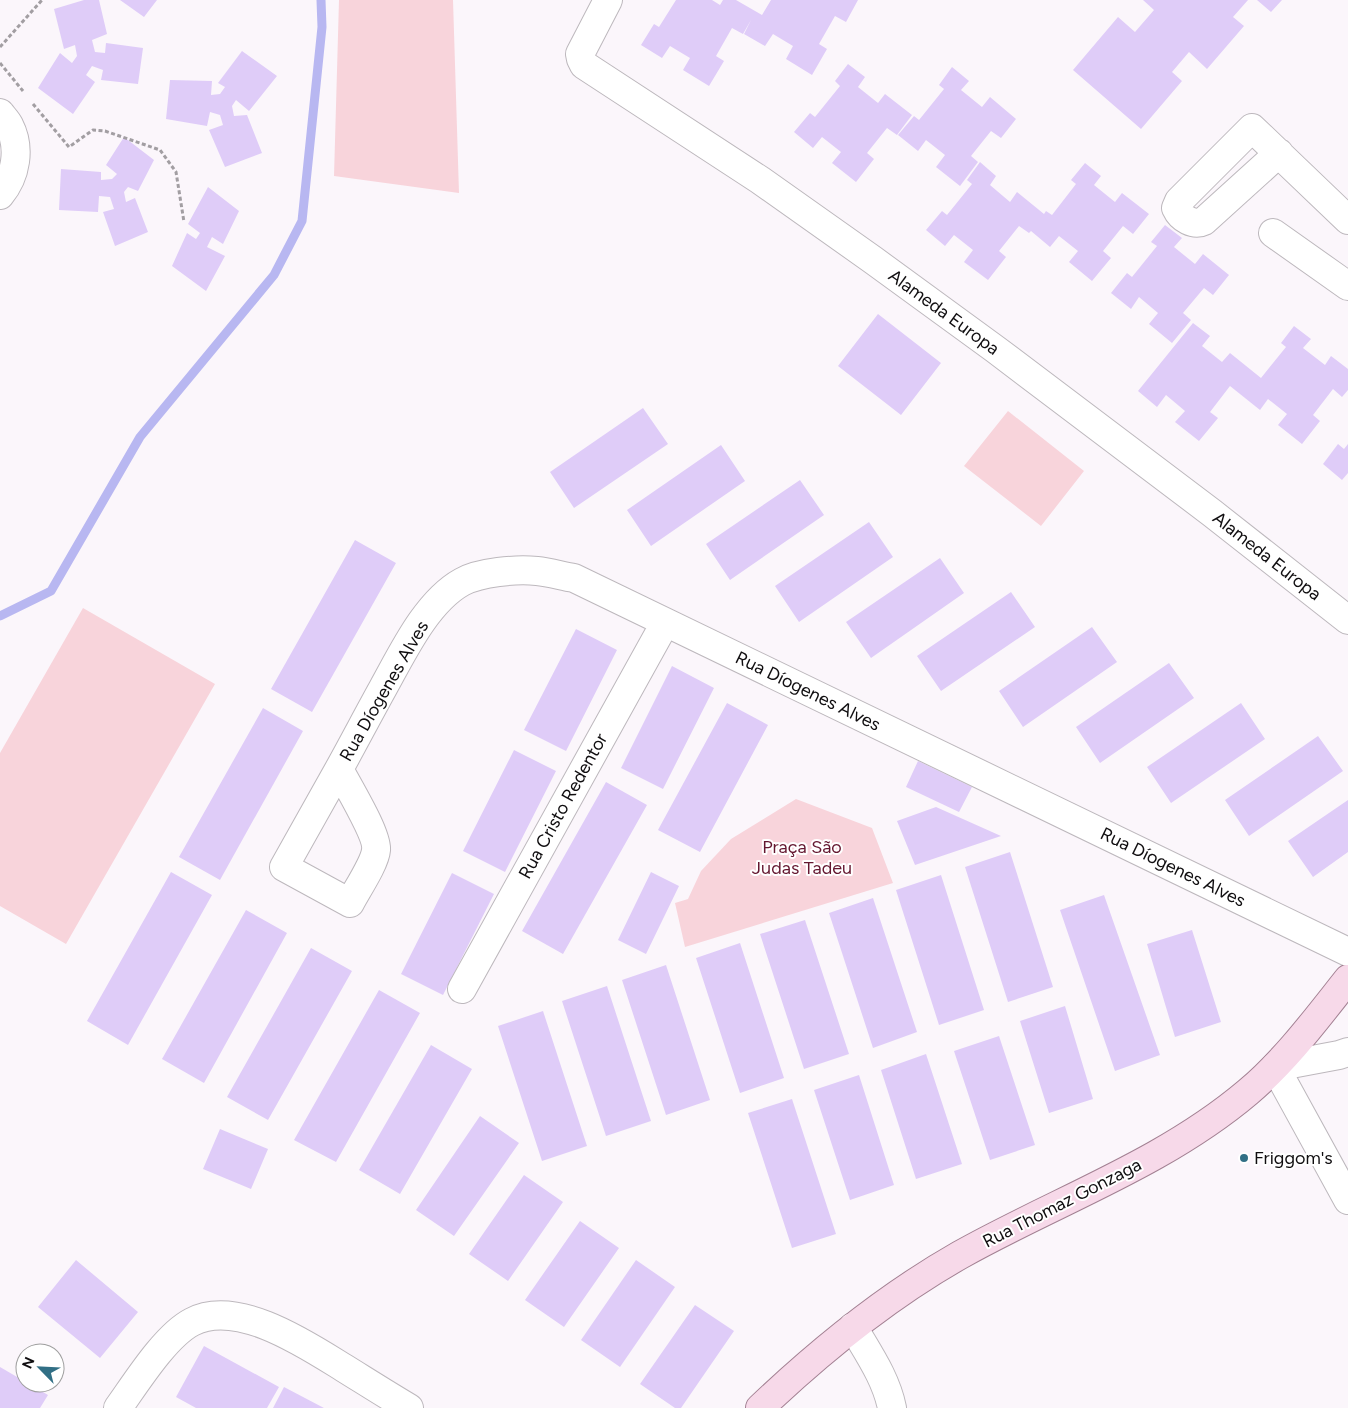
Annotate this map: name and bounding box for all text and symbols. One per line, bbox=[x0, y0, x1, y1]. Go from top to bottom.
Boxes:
street label: Alameda Europa bbox=[884, 264, 1004, 360]
street label: Alameda Europa bbox=[1208, 507, 1326, 605]
street label: Rua Díogenes Alves bbox=[335, 617, 433, 765]
street label: Rua Díogenes Alves bbox=[732, 646, 884, 736]
street label: Rua Cristo Redentor bbox=[514, 729, 612, 883]
street label: Rua Díogenes Alves bbox=[1097, 822, 1249, 912]
park label: Praça São Judas Tadeu bbox=[752, 836, 852, 879]
place label: Friggom's bbox=[1254, 1147, 1333, 1169]
marker: Friggom's bbox=[1238, 1152, 1250, 1164]
street label: Rua Thomaz Gonzaga bbox=[979, 1153, 1145, 1253]
north arrow bbox=[15, 1343, 65, 1393]
text: N bbox=[19, 1355, 39, 1371]

